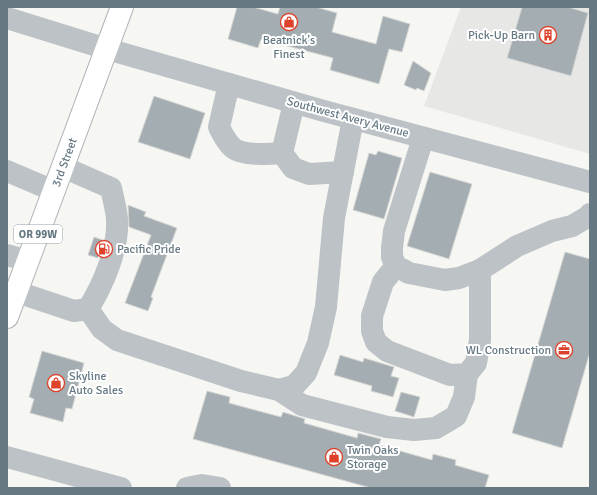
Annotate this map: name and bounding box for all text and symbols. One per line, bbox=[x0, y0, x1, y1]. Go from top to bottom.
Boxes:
shop icon: Beatnick's Finest bbox=[279, 12, 299, 32]
building icon: Pick-Up Barn bbox=[538, 25, 558, 45]
place label: Pick-Up Barn bbox=[468, 28, 535, 43]
place label: Beatnick's Finest bbox=[263, 33, 315, 62]
street label: Southwest Avery Avenue bbox=[285, 94, 410, 141]
street label: 3rd Street bbox=[49, 136, 81, 189]
road number: OR 99W bbox=[14, 225, 62, 243]
fuel station icon: Pacific Pride bbox=[94, 239, 114, 259]
place label: Pacific Pride bbox=[117, 242, 181, 257]
office icon: WL Construction bbox=[554, 340, 574, 360]
place label: WL Construction bbox=[466, 343, 551, 358]
place label: Skyline Auto Sales bbox=[69, 369, 123, 398]
shop icon: Skyline Auto Sales bbox=[46, 373, 66, 393]
place label: Twin Oaks Storage bbox=[347, 443, 398, 472]
shop icon: Twin Oaks Storage bbox=[324, 447, 344, 467]

